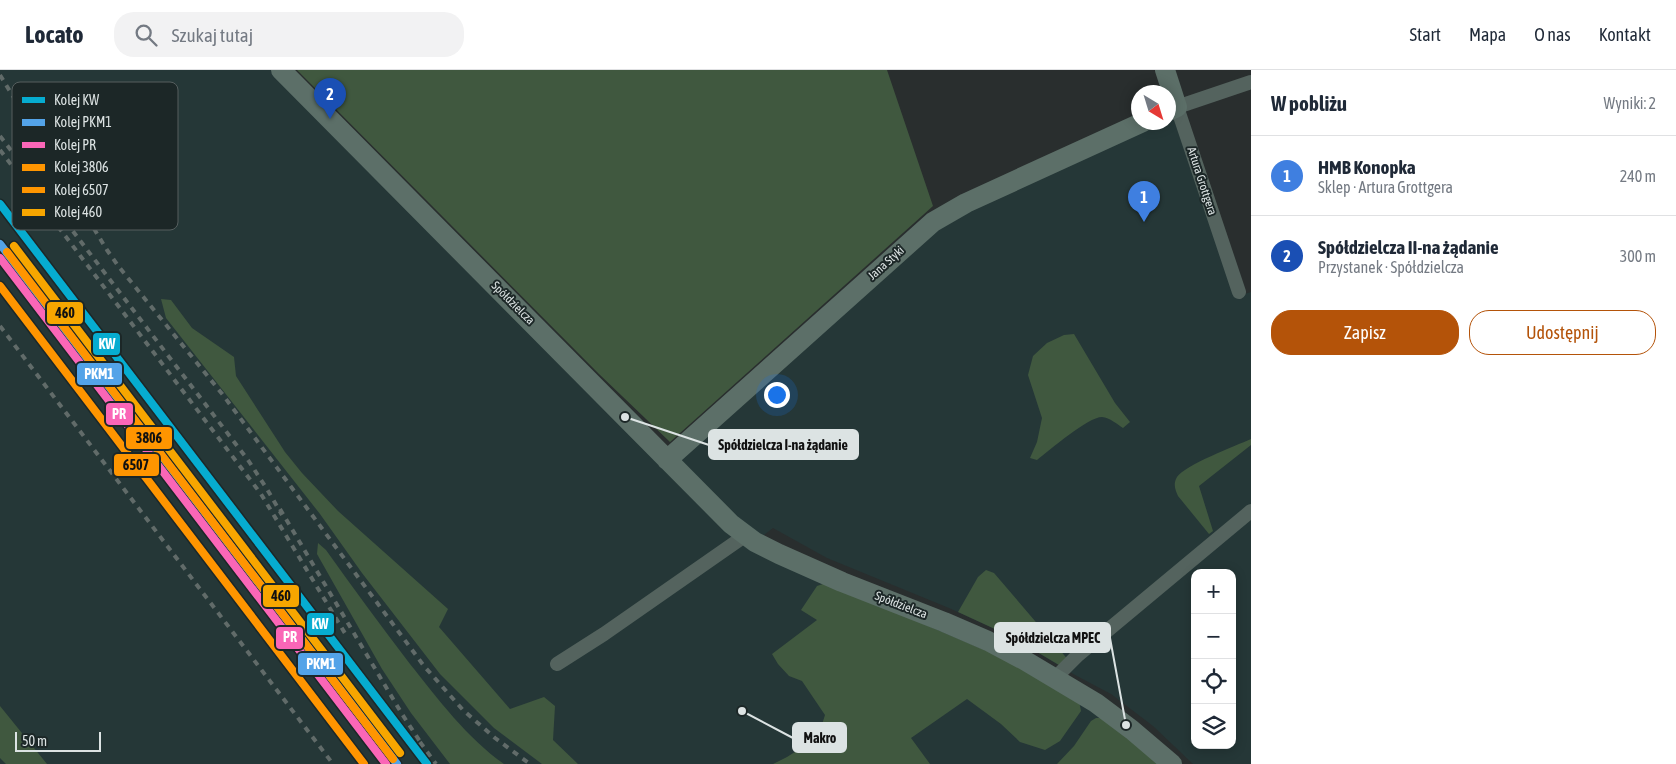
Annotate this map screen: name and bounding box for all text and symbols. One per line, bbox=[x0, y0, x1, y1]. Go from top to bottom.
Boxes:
search box bbox=[114, 12, 464, 57]
text: Locato bbox=[25, 21, 84, 48]
icon: search bbox=[132, 21, 160, 49]
text: Szukaj tutaj bbox=[172, 24, 253, 46]
text: Start bbox=[1409, 24, 1441, 45]
text: Mapa bbox=[1469, 24, 1506, 45]
text: O nas bbox=[1534, 24, 1571, 45]
text: Kontakt bbox=[1599, 24, 1651, 45]
pin: 2 bbox=[314, 78, 346, 119]
legend bbox=[12, 82, 178, 230]
north arrow bbox=[1131, 85, 1176, 130]
text: W pobliżu bbox=[1271, 91, 1347, 115]
text: Kolej KW bbox=[54, 92, 100, 108]
text: Wyniki: 2 bbox=[1604, 94, 1656, 112]
text: Kolej PKM1 bbox=[54, 114, 112, 130]
text: Kolej PR bbox=[54, 137, 96, 153]
street label: Artura Grottgera bbox=[1184, 145, 1220, 217]
text: HMB Konopka bbox=[1318, 156, 1416, 178]
text: Kolej 3806 bbox=[54, 159, 109, 175]
text: 1 bbox=[1283, 167, 1291, 185]
text: 240 m bbox=[1620, 167, 1656, 185]
text: Sklep · Artura Grottgera bbox=[1318, 178, 1453, 196]
pin: 1 bbox=[1128, 181, 1160, 222]
text: Kolej 6507 bbox=[54, 182, 109, 198]
text: Kolej 460 bbox=[54, 204, 102, 220]
text: Spółdzielcza II-na żądanie bbox=[1318, 236, 1499, 258]
street label: Jana Styki bbox=[865, 243, 907, 283]
text: 2 bbox=[1283, 247, 1291, 265]
text: 300 m bbox=[1620, 247, 1656, 265]
text: Przystanek · Spółdzielcza bbox=[1318, 258, 1464, 276]
street label: Spółdzielcza bbox=[489, 279, 537, 327]
line badge: 460 bbox=[46, 301, 84, 325]
text: 460 bbox=[54, 305, 75, 321]
button: Zapisz bbox=[1271, 310, 1459, 355]
button: Udostępnij bbox=[1469, 310, 1656, 355]
line badge: KW bbox=[92, 332, 121, 356]
text: KW bbox=[98, 336, 116, 352]
line badge: PKM1 bbox=[76, 362, 123, 386]
text: PKM1 bbox=[84, 366, 114, 382]
your location bbox=[764, 382, 790, 408]
line badge: PR bbox=[105, 402, 134, 426]
text: PR bbox=[112, 406, 126, 422]
line badge: 3806 bbox=[125, 426, 173, 450]
text: 3806 bbox=[136, 430, 163, 446]
callout: Spółdzielcza I-na żądanie bbox=[709, 430, 858, 459]
text: Spółdzielcza I-na żądanie bbox=[718, 437, 848, 453]
line badge: 6507 bbox=[113, 453, 160, 477]
text: 6507 bbox=[123, 457, 149, 473]
map controls bbox=[1191, 569, 1236, 749]
button: + bbox=[1191, 569, 1236, 614]
line badge: 460 bbox=[262, 584, 300, 608]
text: 460 bbox=[270, 588, 291, 604]
street label: Spółdzielcza bbox=[873, 589, 929, 621]
line badge: KW bbox=[306, 612, 335, 636]
button: − bbox=[1191, 614, 1236, 659]
text: KW bbox=[311, 616, 329, 632]
callout: Spółdzielcza MPEC bbox=[995, 623, 1110, 652]
line badge: PR bbox=[275, 626, 304, 650]
text: PR bbox=[283, 629, 297, 645]
text: Spółdzielcza MPEC bbox=[1006, 630, 1101, 646]
line badge: PKM1 bbox=[297, 652, 344, 676]
text: PKM1 bbox=[306, 656, 336, 672]
button: locate bbox=[1191, 659, 1236, 704]
button: layers bbox=[1191, 704, 1236, 749]
callout: Makro bbox=[793, 723, 846, 752]
scale bar bbox=[15, 729, 101, 752]
text: Makro bbox=[804, 730, 837, 746]
text: 50 m bbox=[22, 733, 47, 749]

